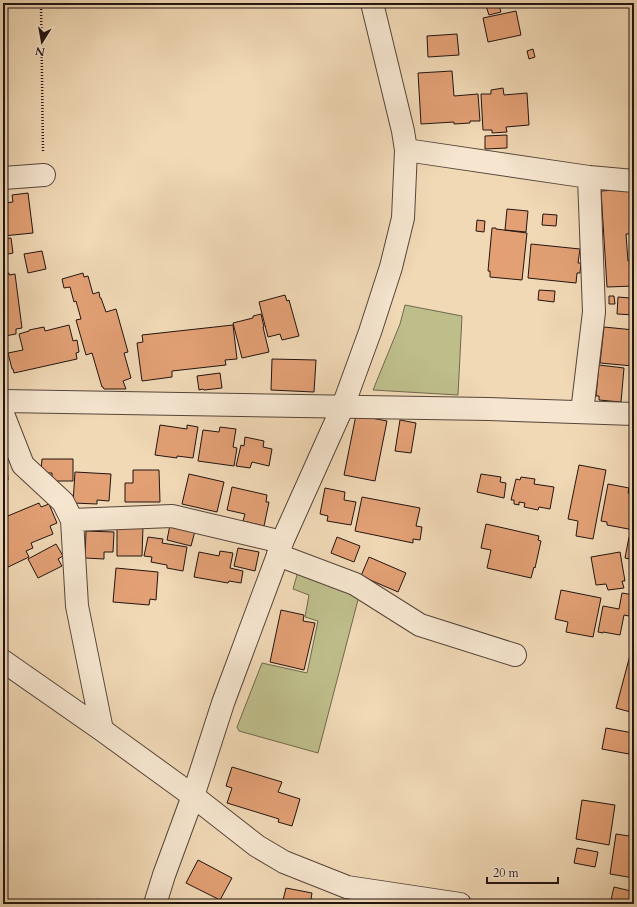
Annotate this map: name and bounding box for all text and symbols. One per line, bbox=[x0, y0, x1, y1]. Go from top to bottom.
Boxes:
north arrow bbox=[22, 22, 62, 62]
text: N bbox=[34, 43, 46, 60]
scale bar bbox=[487, 859, 558, 885]
text: 20 m bbox=[493, 865, 520, 881]

